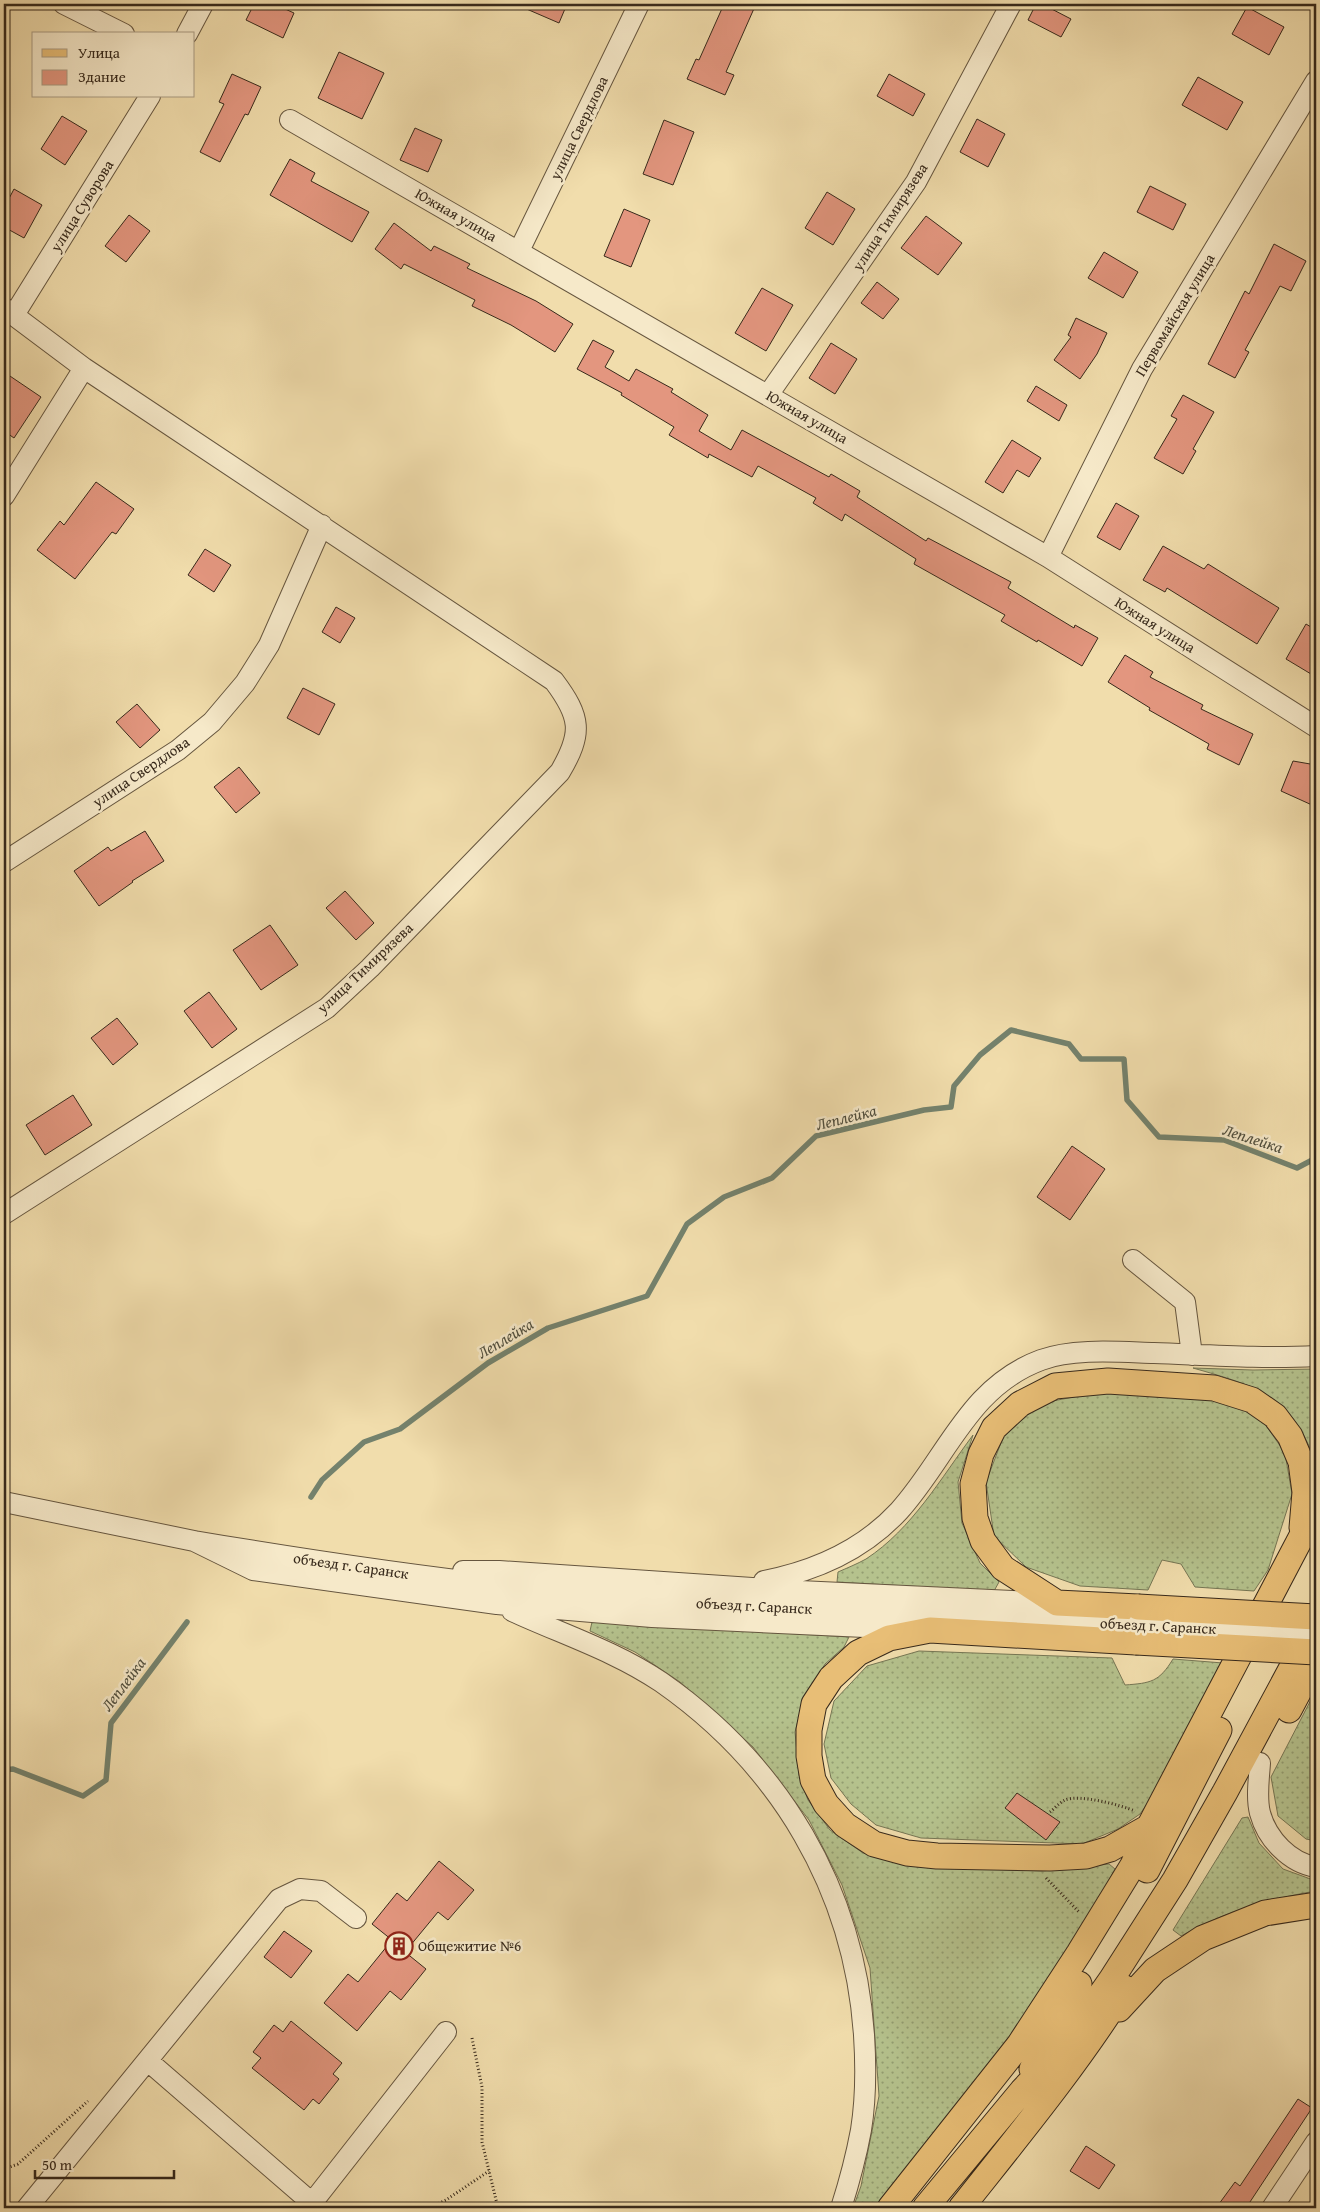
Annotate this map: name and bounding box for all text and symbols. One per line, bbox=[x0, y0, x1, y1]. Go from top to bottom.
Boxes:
legend bbox=[32, 32, 195, 98]
text: Улица bbox=[78, 42, 121, 63]
text: Здание bbox=[78, 66, 126, 87]
street label: улица Свердлова bbox=[544, 72, 613, 184]
street label: улица Суворова bbox=[44, 155, 119, 257]
street label: улица Тимирязева bbox=[846, 158, 933, 275]
street label: Южная улица bbox=[412, 183, 502, 247]
street label: Первомайская улица bbox=[1130, 249, 1220, 380]
street label: Южная улица bbox=[763, 385, 853, 449]
street label: Южная улица bbox=[1111, 592, 1200, 658]
street label: улица Свердлова bbox=[87, 731, 194, 812]
street label: улица Тимирязева bbox=[311, 917, 418, 1018]
water label: Леплейка bbox=[813, 1098, 880, 1136]
water label: Леплейка bbox=[1220, 1117, 1287, 1159]
water label: Леплейка bbox=[472, 1311, 538, 1364]
street label: объезд г. Саранск bbox=[292, 1547, 410, 1584]
street label: объезд г. Саранск bbox=[695, 1592, 813, 1619]
street label: объезд г. Саранск bbox=[1099, 1612, 1217, 1639]
water label: Леплейка bbox=[95, 1652, 152, 1716]
building icon: Общежитие №6 bbox=[384, 1931, 414, 1961]
place label: Общежитие №6 bbox=[418, 1935, 521, 1956]
scale bar bbox=[35, 2147, 174, 2179]
text: 50 m bbox=[42, 2154, 73, 2175]

